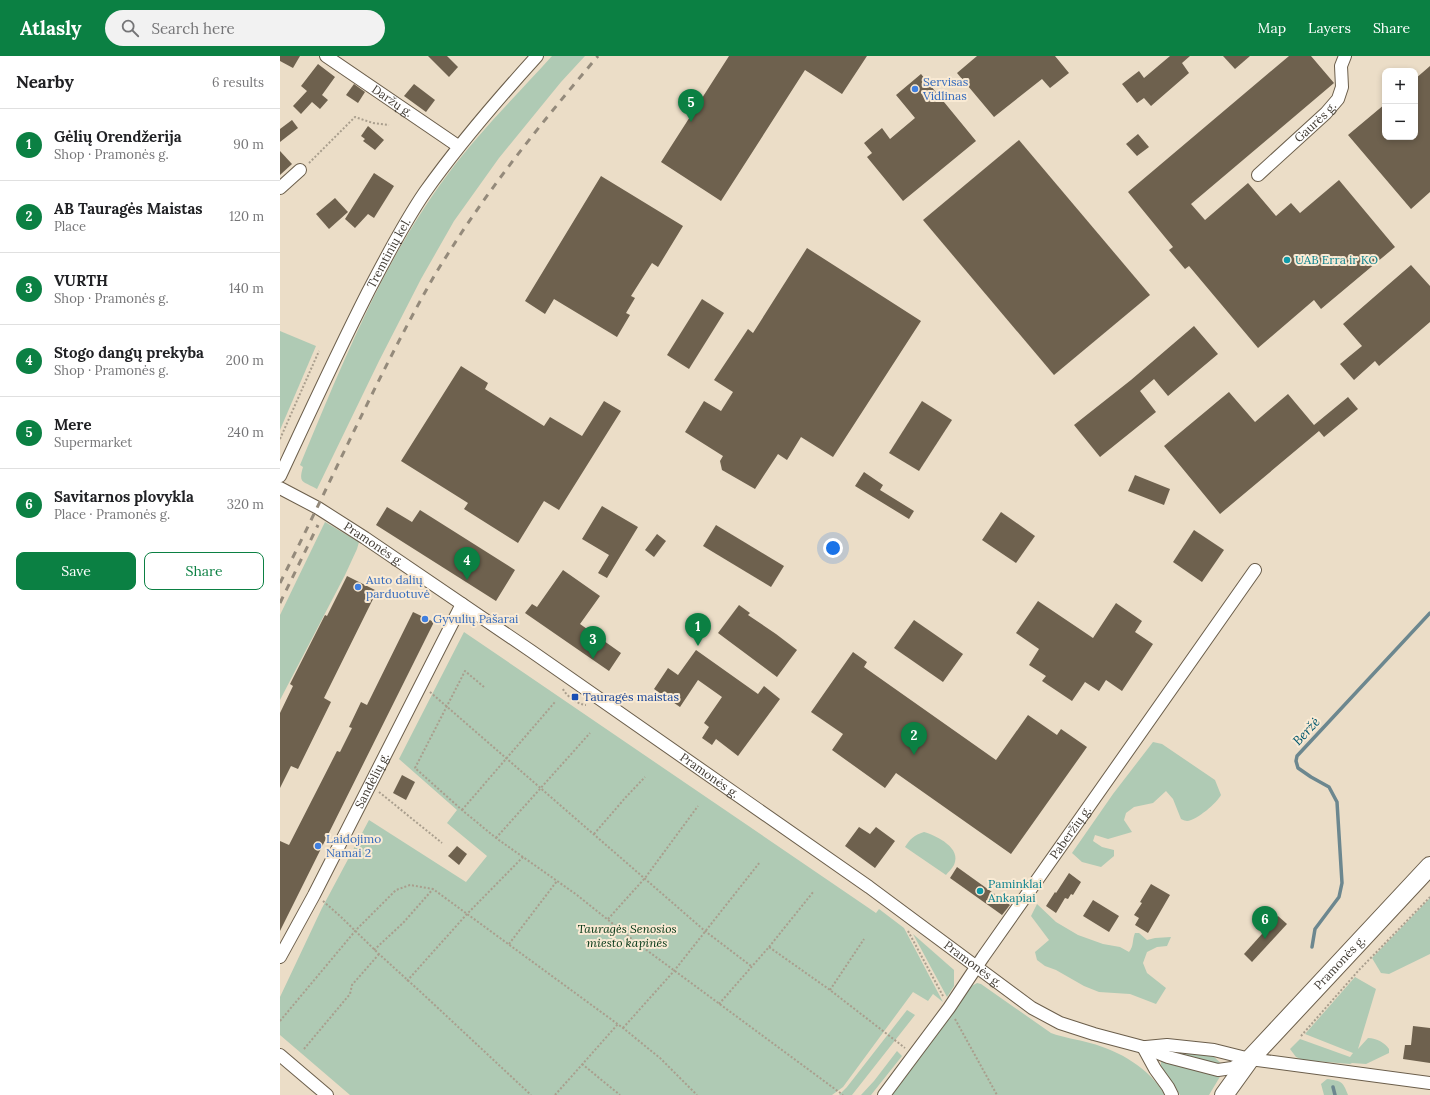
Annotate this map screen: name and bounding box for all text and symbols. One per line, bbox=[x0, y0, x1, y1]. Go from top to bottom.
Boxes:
search box bbox=[105, 10, 385, 46]
text: Atlasly bbox=[20, 16, 81, 40]
icon: search bbox=[119, 17, 141, 39]
text: Search here bbox=[151, 19, 235, 38]
text: Map bbox=[1258, 19, 1286, 37]
text: Layers bbox=[1308, 19, 1351, 37]
text: Share bbox=[1373, 19, 1410, 37]
map controls bbox=[1382, 68, 1418, 140]
button: + bbox=[1382, 68, 1418, 104]
text: Nearby bbox=[16, 71, 74, 93]
text: 6 results bbox=[212, 74, 264, 91]
place label: Servisas Vidlinas bbox=[922, 74, 969, 103]
street label: Daržų g. bbox=[369, 81, 416, 120]
marker: Servisas Vidlinas bbox=[910, 84, 920, 94]
pin: 5 bbox=[678, 89, 704, 122]
street label: Gaurės g. bbox=[1291, 99, 1339, 145]
button: − bbox=[1382, 104, 1418, 140]
text: Gėlių Orendžerija bbox=[54, 127, 182, 146]
text: 1 bbox=[26, 136, 32, 153]
text: 90 m bbox=[233, 136, 264, 153]
text: Shop · Pramonės g. bbox=[54, 146, 169, 163]
text: AB Tauragės Maistas bbox=[54, 199, 203, 218]
text: 2 bbox=[26, 208, 32, 225]
text: 120 m bbox=[229, 208, 264, 225]
street label: Tremtinių kel. bbox=[363, 215, 414, 291]
text: Place bbox=[54, 218, 86, 235]
place label: UAB Erra ir KO bbox=[1295, 252, 1378, 267]
marker: UAB Erra ir KO bbox=[1282, 255, 1292, 265]
text: VURTH bbox=[54, 271, 108, 290]
text: 3 bbox=[25, 280, 33, 297]
text: 140 m bbox=[229, 280, 264, 297]
text: Shop · Pramonės g. bbox=[54, 290, 169, 307]
text: Stogo dangų prekyba bbox=[54, 343, 204, 362]
text: 4 bbox=[25, 352, 33, 369]
text: 200 m bbox=[226, 352, 264, 369]
text: Shop · Pramonės g. bbox=[54, 362, 169, 379]
text: Mere bbox=[54, 415, 91, 434]
text: 5 bbox=[25, 424, 33, 441]
text: 240 m bbox=[227, 424, 264, 441]
text: Supermarket bbox=[54, 434, 132, 451]
text: Savitarnos plovykla bbox=[54, 487, 194, 506]
text: 6 bbox=[25, 496, 33, 513]
text: 320 m bbox=[227, 496, 264, 513]
text: Place · Pramonės g. bbox=[54, 506, 170, 523]
street label: Pramonės g. bbox=[341, 518, 406, 569]
your location bbox=[823, 538, 843, 558]
pin: 4 bbox=[454, 547, 480, 580]
button: Save bbox=[16, 552, 136, 590]
button: Share bbox=[144, 552, 264, 590]
place label: Auto dalių parduotuvė bbox=[365, 572, 431, 601]
marker: Auto dalių parduotuvė bbox=[353, 582, 363, 592]
place label: Gyvulių Pašarai bbox=[433, 611, 518, 626]
pin: 1 bbox=[685, 613, 711, 646]
marker: Gyvulių Pašarai bbox=[420, 614, 430, 624]
pin: 3 bbox=[580, 626, 606, 659]
place label: Tauragės maistas bbox=[583, 689, 679, 704]
marker: Tauragės maistas bbox=[570, 692, 580, 702]
water label: Beržė bbox=[1289, 714, 1324, 749]
pin: 2 bbox=[901, 722, 927, 755]
street label: Pramonės g. bbox=[677, 749, 742, 801]
street label: Sandėlių g. bbox=[351, 750, 392, 811]
street label: Paberžių g. bbox=[1046, 803, 1094, 862]
place label: Laidojimo Namai 2 bbox=[326, 831, 381, 860]
marker: Laidojimo Namai 2 bbox=[313, 841, 323, 851]
place label: Paminklai Ankapiai bbox=[987, 876, 1042, 905]
marker: Paminklai Ankapiai bbox=[975, 886, 985, 896]
pin: 6 bbox=[1252, 906, 1278, 939]
park label: Tauragės Senosios miesto kapinės bbox=[577, 921, 677, 950]
street label: Pramonės g. bbox=[1311, 932, 1368, 993]
street label: Pramonės g. bbox=[941, 937, 1005, 990]

